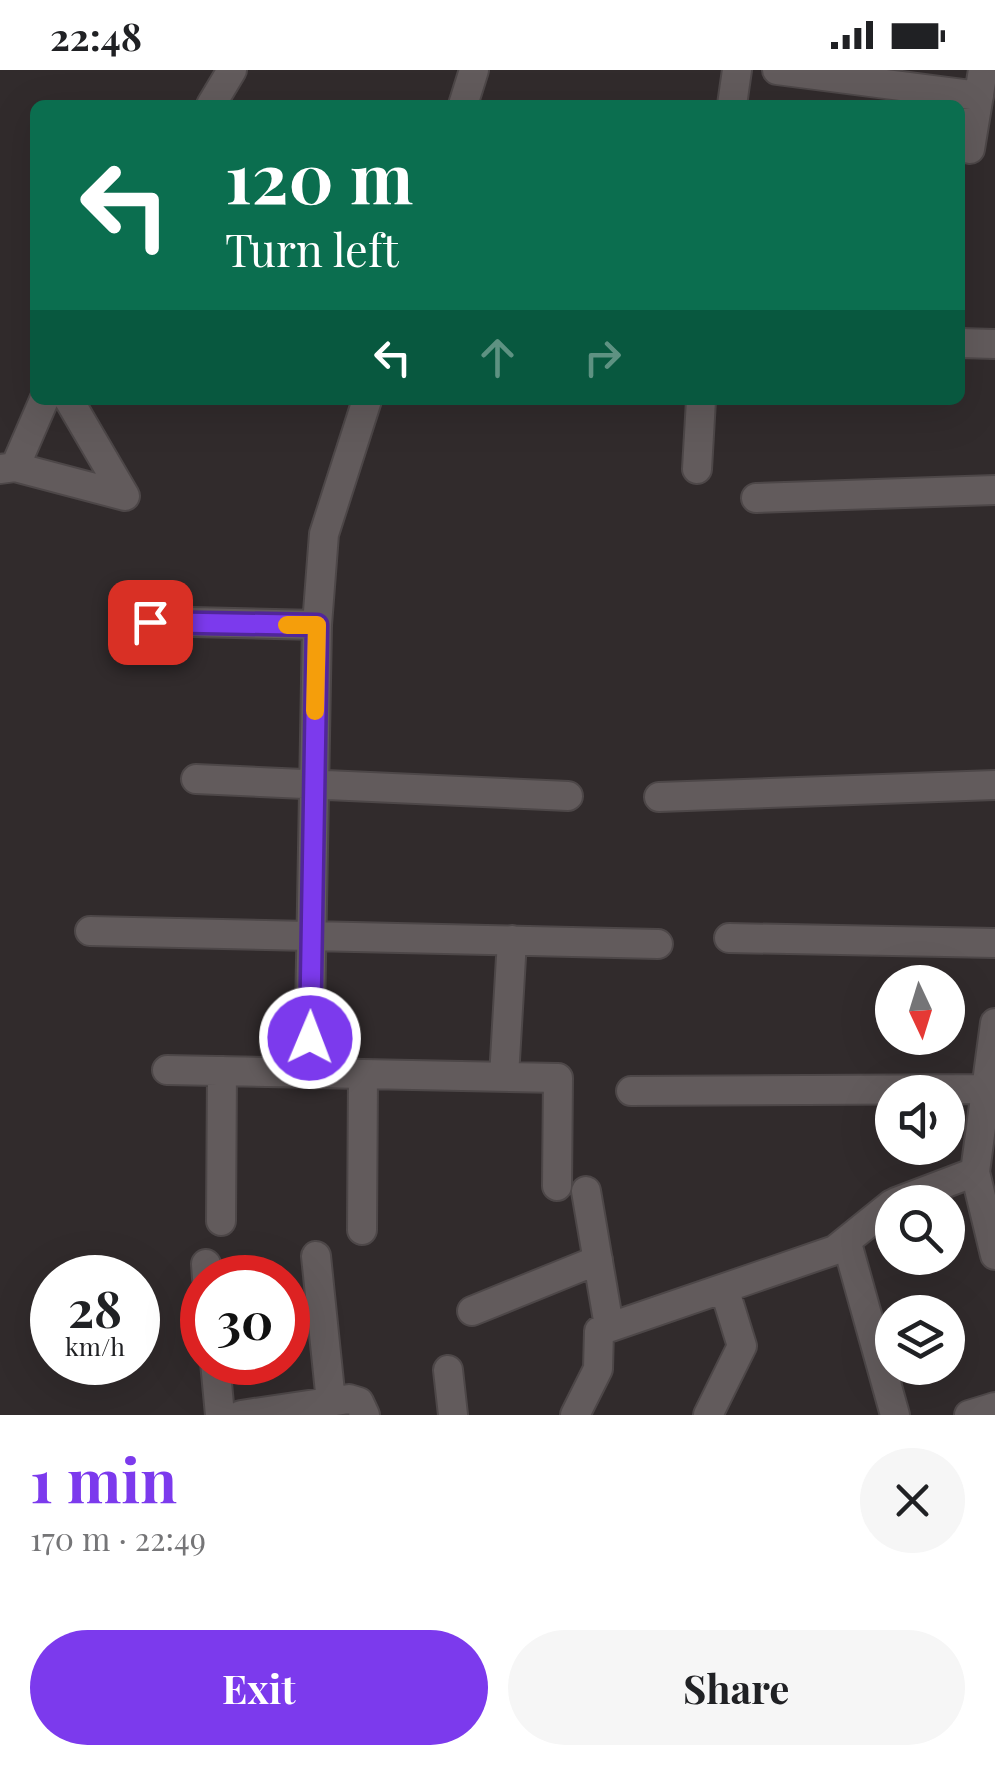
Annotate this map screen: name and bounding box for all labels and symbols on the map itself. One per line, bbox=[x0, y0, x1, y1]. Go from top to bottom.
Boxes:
pin bbox=[108, 580, 193, 665]
north arrow bbox=[875, 965, 965, 1055]
position arrow bbox=[258, 986, 362, 1090]
speed limit sign: 30 bbox=[180, 1255, 310, 1385]

